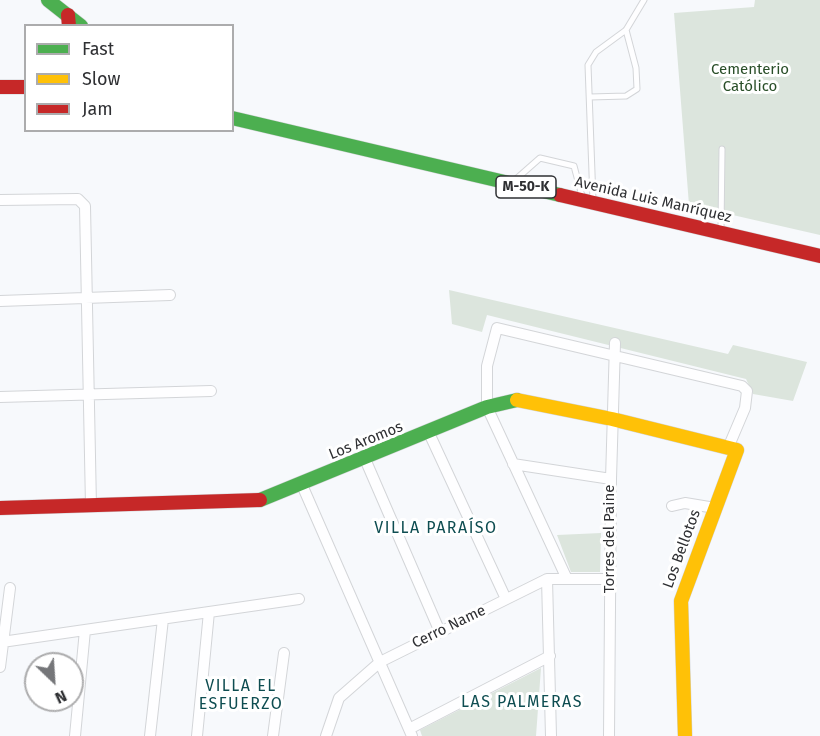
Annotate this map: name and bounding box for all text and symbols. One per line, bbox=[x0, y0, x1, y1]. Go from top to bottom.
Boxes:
legend bbox=[24, 24, 234, 132]
text: Fast bbox=[82, 38, 114, 60]
park label: Cementerio Católico bbox=[711, 61, 789, 96]
text: Slow bbox=[82, 68, 120, 90]
text: Jam bbox=[82, 98, 113, 120]
street label: Avenida Luis Manríquez bbox=[573, 173, 733, 227]
road number: M-50-K bbox=[496, 176, 556, 198]
street label: Los Aromos bbox=[326, 418, 406, 464]
street label: Torres del Paine bbox=[601, 485, 619, 593]
street label: Los Bellotos bbox=[659, 507, 705, 591]
district label: VILLA PARAÍSO bbox=[374, 519, 498, 539]
street label: Cerro Name bbox=[409, 601, 489, 653]
north arrow bbox=[24, 652, 84, 712]
district label: VILLA EL ESFUERZO bbox=[199, 677, 283, 715]
text: N bbox=[52, 686, 70, 708]
district label: LAS PALMERAS bbox=[461, 693, 583, 713]

